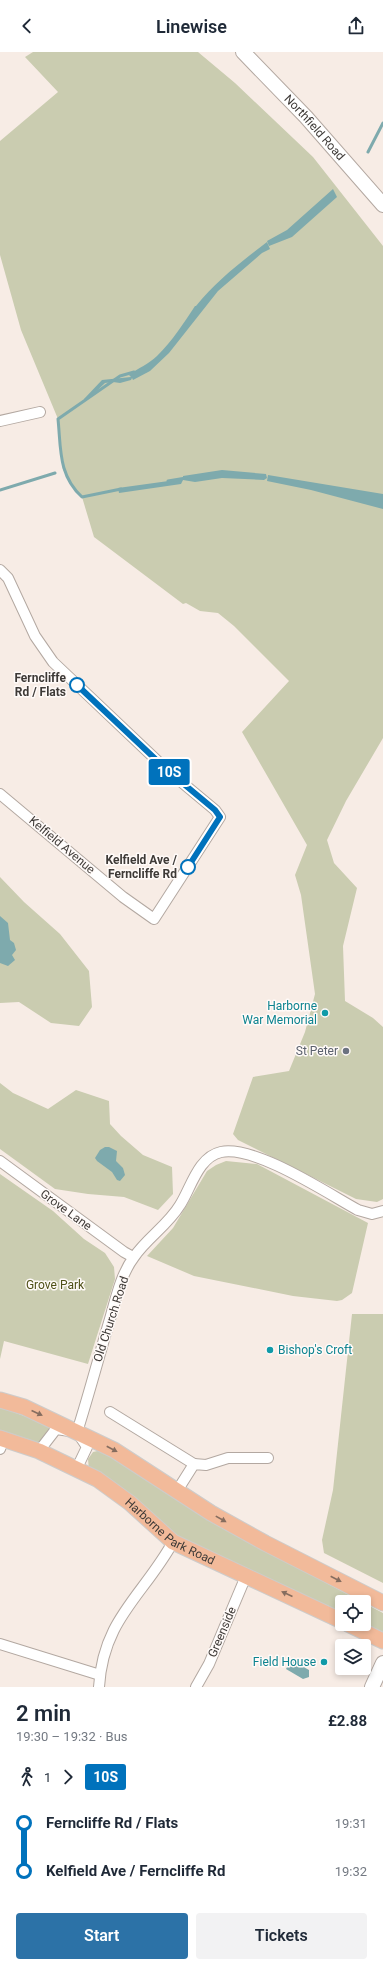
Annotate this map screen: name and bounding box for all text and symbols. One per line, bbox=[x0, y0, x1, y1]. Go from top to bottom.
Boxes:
icon: back bbox=[16, 15, 38, 37]
icon: share bbox=[345, 15, 367, 37]
text: Linewise bbox=[156, 16, 227, 37]
street label: Northfield Road bbox=[281, 92, 348, 163]
place label: Ferncliffe Rd / Flats bbox=[14, 671, 67, 699]
marker: Ferncliffe Rd / Flats bbox=[69, 677, 85, 693]
line badge: 10S bbox=[146, 759, 192, 785]
text: 10S bbox=[157, 764, 181, 780]
street label: Kelfield Avenue bbox=[26, 813, 98, 877]
place label: Kelfield Ave / Ferncliffe Rd bbox=[105, 853, 178, 881]
marker: Kelfield Ave / Ferncliffe Rd bbox=[180, 859, 196, 875]
place label: Harborne War Memorial bbox=[242, 999, 317, 1027]
marker: Harborne War Memorial bbox=[320, 1008, 330, 1018]
place label: St Peter bbox=[296, 1044, 338, 1058]
marker: St Peter bbox=[341, 1046, 351, 1056]
street label: Grove Lane bbox=[38, 1187, 94, 1233]
street label: Old Church Road bbox=[91, 1274, 131, 1364]
park label: Grove Park bbox=[26, 1278, 85, 1292]
place label: Bishop's Croft bbox=[278, 1343, 352, 1357]
marker: Bishop's Croft bbox=[265, 1345, 275, 1355]
one-way arrow bbox=[31, 1410, 42, 1416]
one-way arrow bbox=[106, 1446, 117, 1453]
street label: Harborne Park Road bbox=[122, 1495, 217, 1568]
one-way arrow bbox=[215, 1515, 227, 1522]
one-way arrow bbox=[331, 1576, 342, 1583]
one-way arrow bbox=[281, 1591, 292, 1597]
map controls bbox=[335, 1595, 371, 1675]
button: locate bbox=[335, 1595, 371, 1631]
street label: Greenside bbox=[205, 1605, 239, 1659]
button: layers bbox=[335, 1639, 371, 1675]
place label: Field House bbox=[253, 1655, 316, 1669]
marker: Field House bbox=[319, 1657, 329, 1667]
text: 2 min bbox=[16, 1701, 71, 1726]
text: £2.88 bbox=[328, 1712, 367, 1730]
text: 19:30 – 19:32 · Bus bbox=[16, 1729, 128, 1744]
icon: walk bbox=[16, 1766, 38, 1788]
icon: forward bbox=[57, 1766, 79, 1788]
text: 10S bbox=[93, 1769, 118, 1785]
text: 1 bbox=[44, 1770, 51, 1785]
text: Ferncliffe Rd / Flats bbox=[46, 1814, 178, 1832]
text: 19:31 bbox=[335, 1816, 367, 1831]
text: Kelfield Ave / Ferncliffe Rd bbox=[46, 1862, 225, 1880]
text: 19:32 bbox=[335, 1864, 367, 1879]
button: Start bbox=[16, 1913, 188, 1959]
button: Tickets bbox=[196, 1913, 367, 1959]

